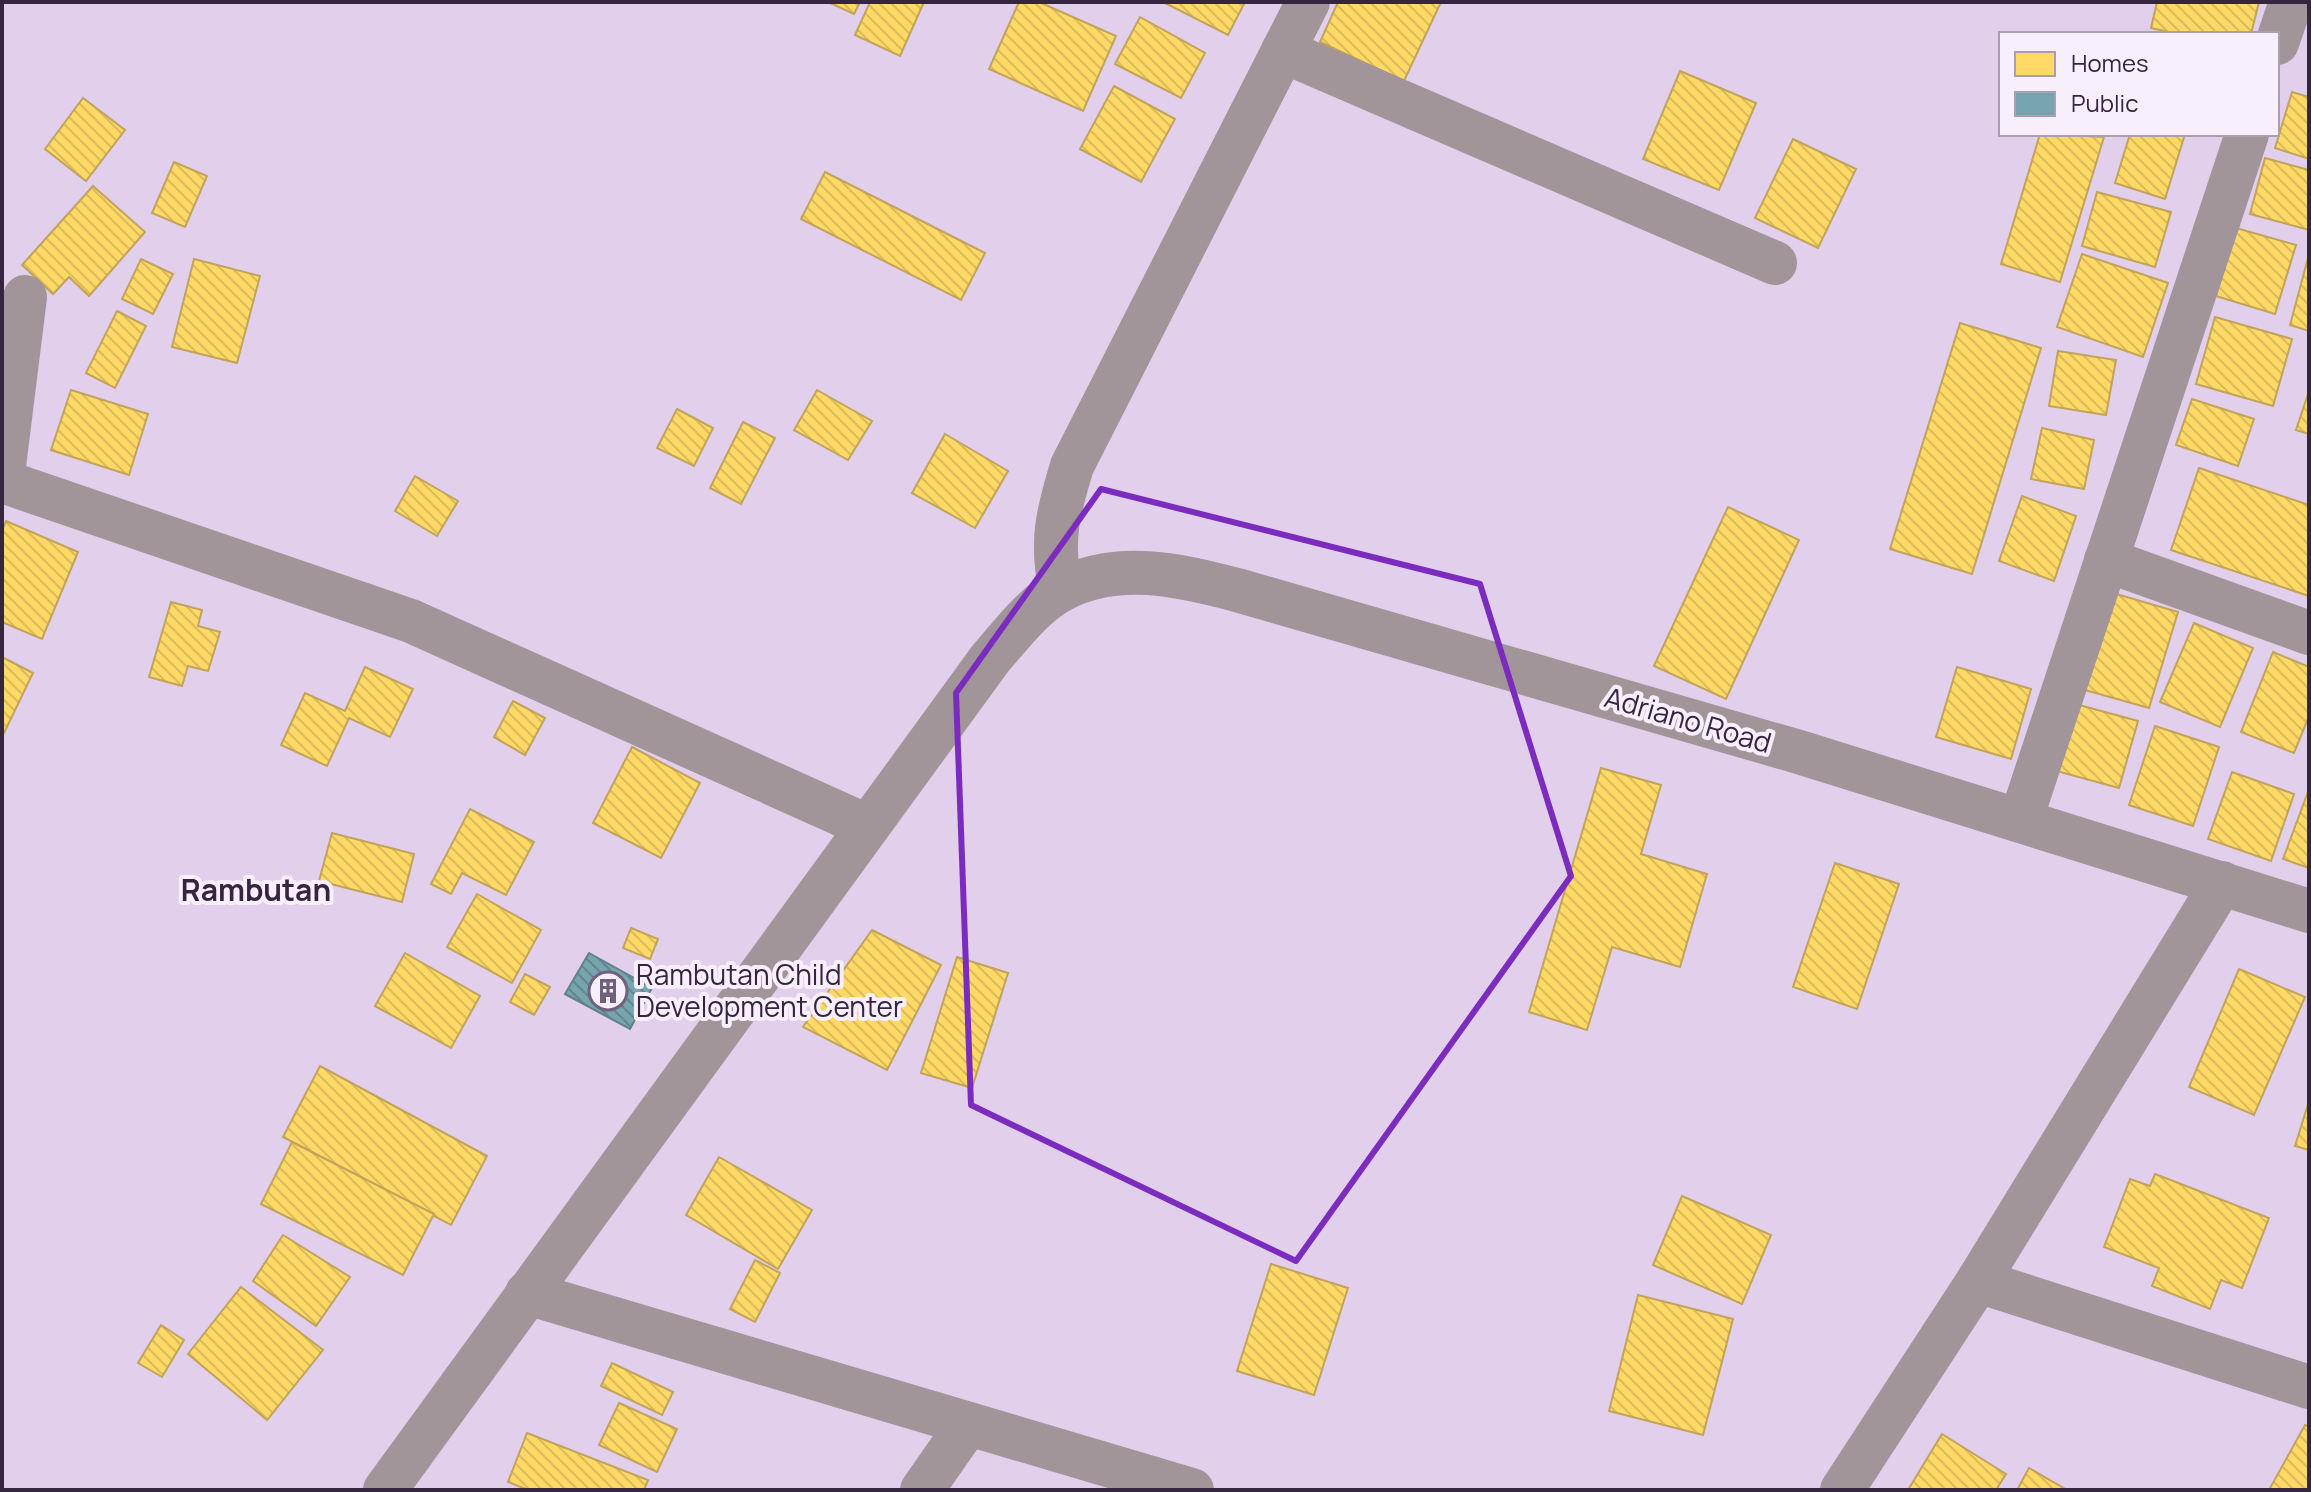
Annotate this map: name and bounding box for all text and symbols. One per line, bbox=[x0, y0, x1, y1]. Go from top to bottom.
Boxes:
legend bbox=[1999, 32, 2279, 136]
text: Homes bbox=[2071, 46, 2149, 79]
text: Public bbox=[2071, 86, 2138, 119]
street label: Adriano Road bbox=[1601, 677, 1776, 761]
district label: Rambutan bbox=[181, 869, 331, 910]
place label: Rambutan Child Development Center bbox=[636, 955, 903, 1025]
building icon: Rambutan Child Development Center bbox=[587, 970, 629, 1012]

